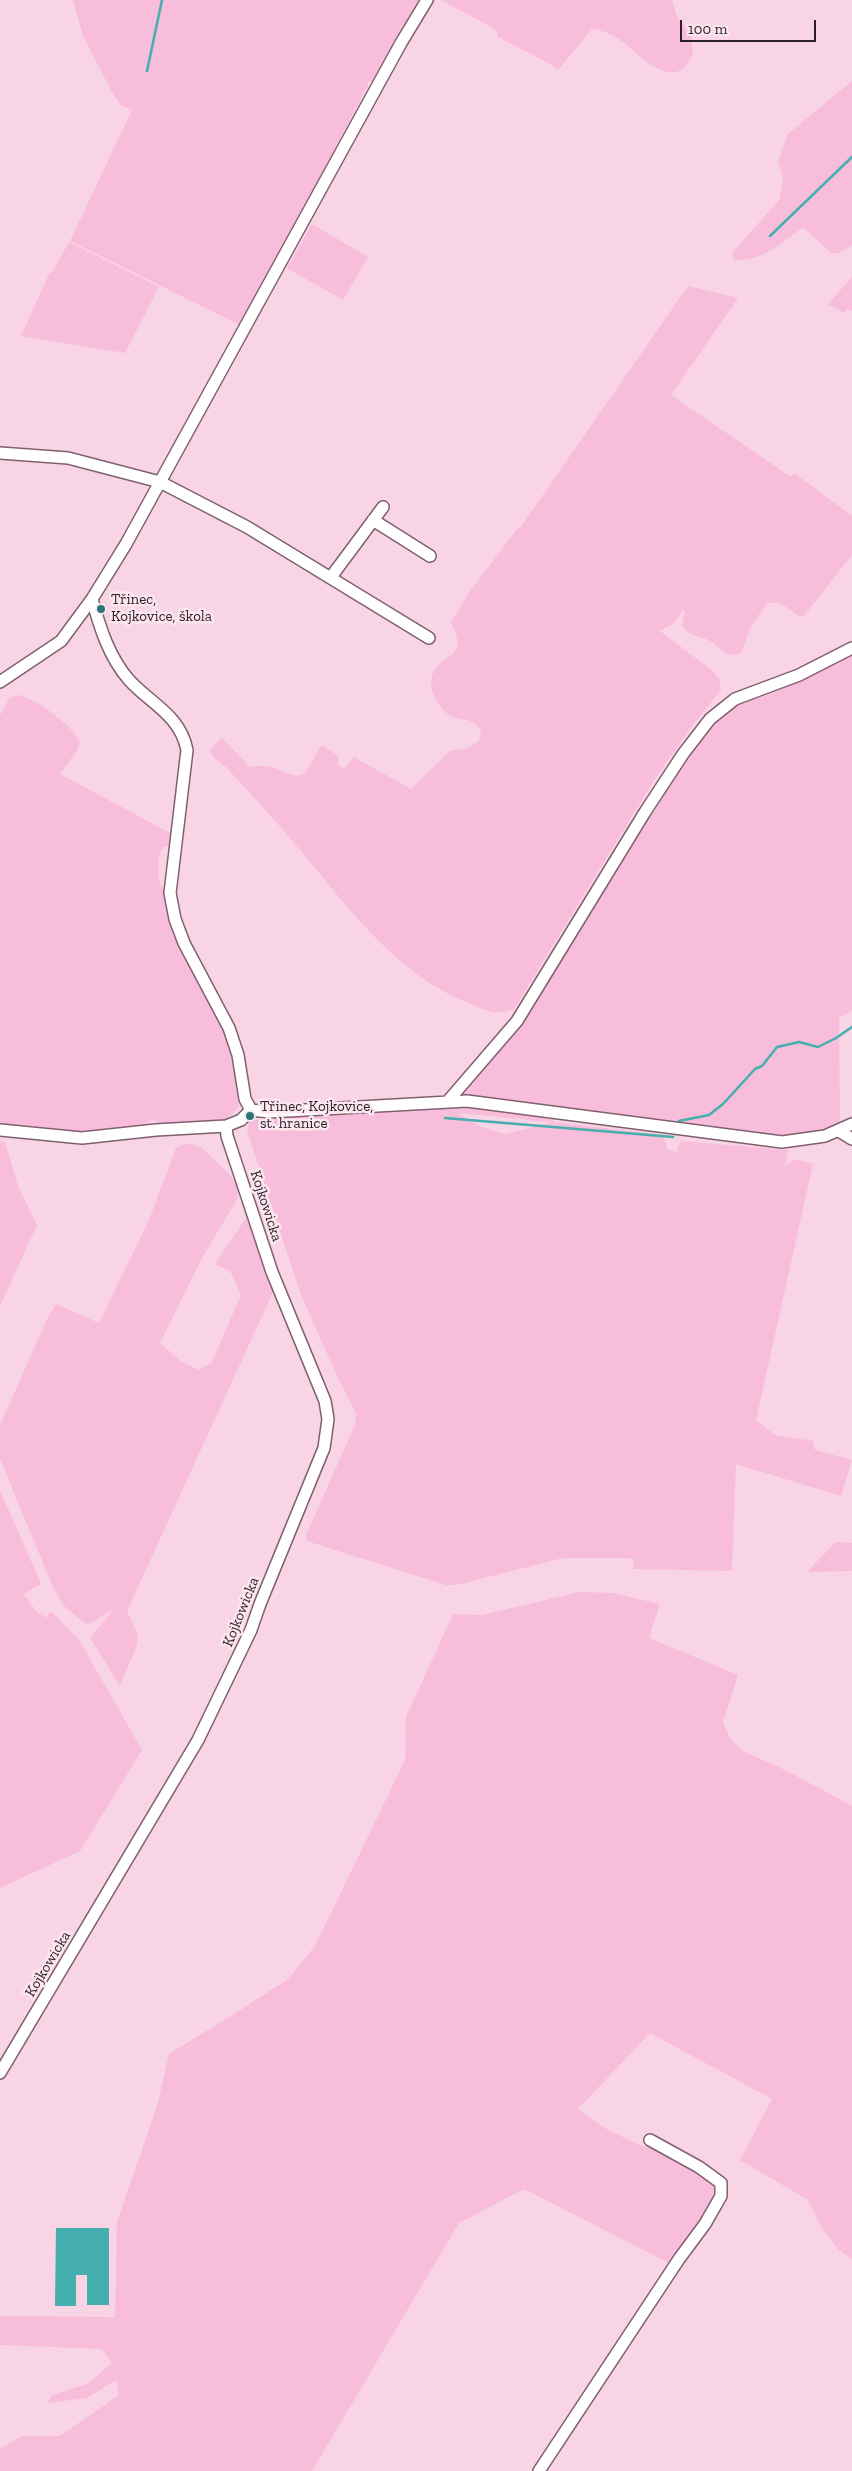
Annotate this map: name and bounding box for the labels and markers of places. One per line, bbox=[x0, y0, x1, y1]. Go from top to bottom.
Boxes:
place label: Třinec, Kojkovice, škola bbox=[111, 591, 212, 626]
marker: Třinec, Kojkovice, škola bbox=[95, 603, 107, 615]
place label: Třinec, Kojkovice, st. hranice bbox=[260, 1098, 373, 1133]
marker: Třinec, Kojkovice, st. hranice bbox=[244, 1110, 256, 1122]

